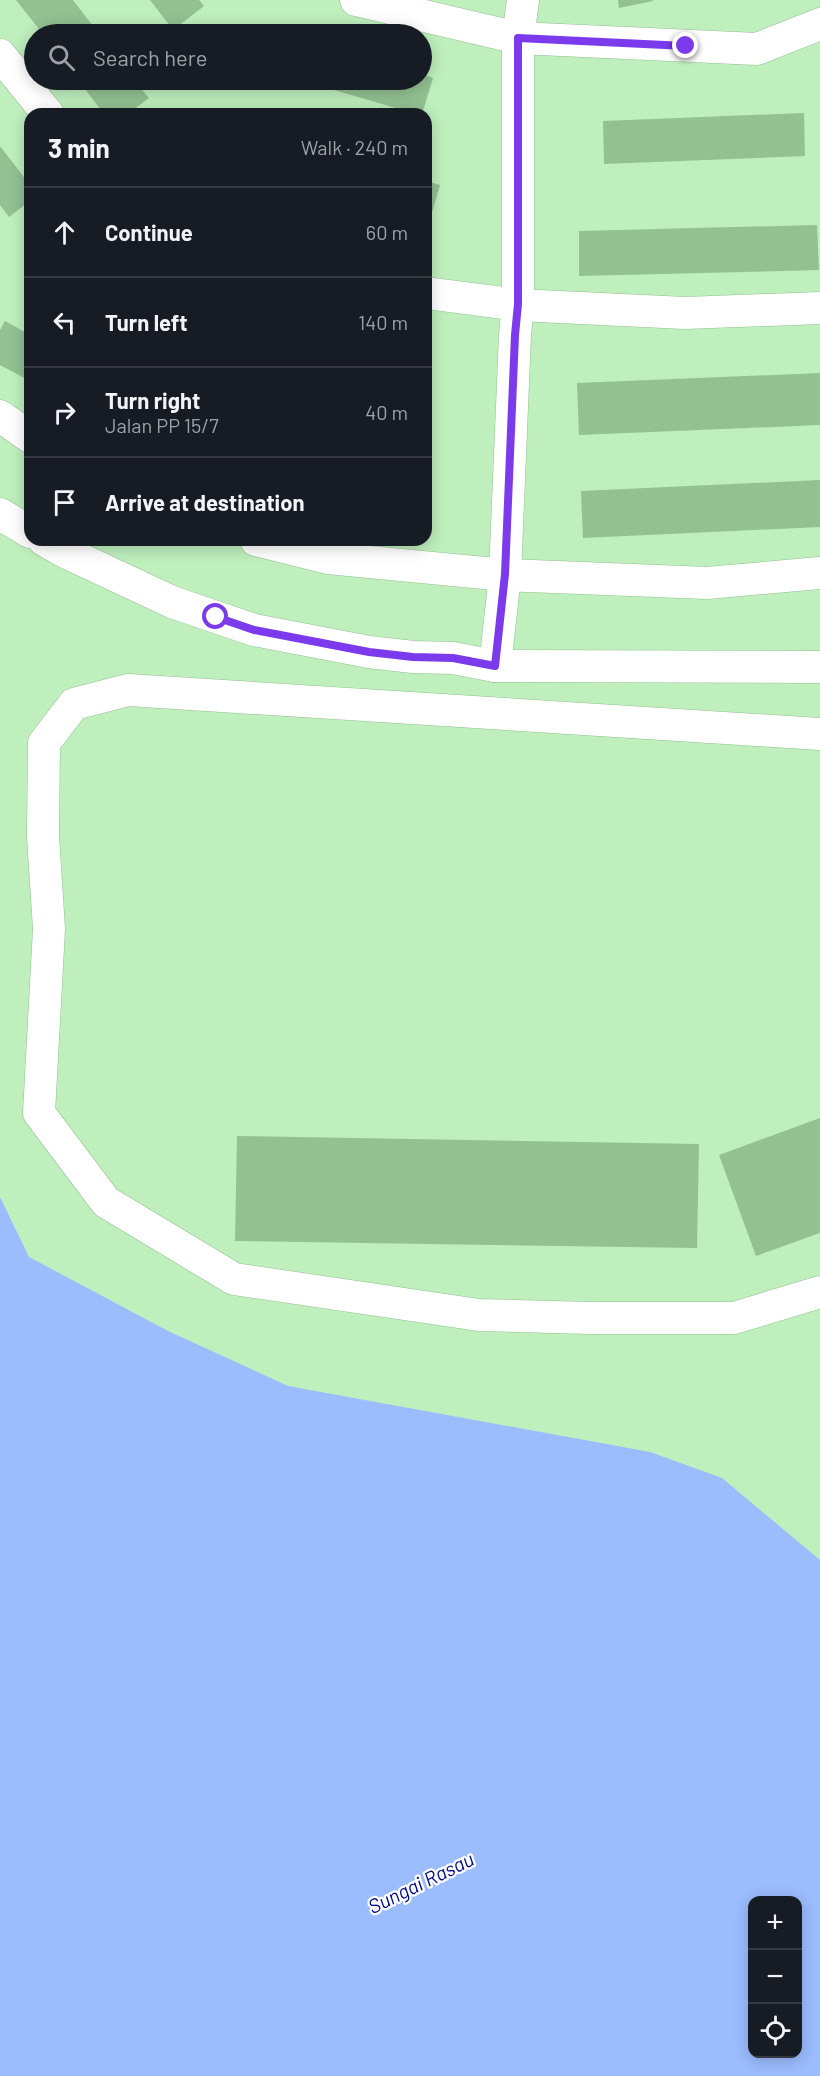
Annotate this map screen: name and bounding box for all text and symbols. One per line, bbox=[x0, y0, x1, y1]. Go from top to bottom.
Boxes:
search box bbox=[24, 24, 432, 90]
route end bbox=[672, 32, 698, 58]
icon: search bbox=[45, 41, 78, 74]
text: Search here bbox=[93, 44, 207, 70]
text: 3 min bbox=[48, 132, 110, 163]
text: Walk · 240 m bbox=[301, 135, 408, 159]
icon: ahead bbox=[48, 216, 81, 249]
text: Continue bbox=[105, 219, 193, 245]
text: 60 m bbox=[366, 220, 408, 244]
icon: left bbox=[48, 306, 81, 339]
text: Turn left bbox=[105, 309, 188, 335]
text: 140 m bbox=[358, 310, 408, 334]
text: Turn right bbox=[105, 387, 200, 413]
icon: right bbox=[48, 396, 81, 429]
text: 40 m bbox=[365, 400, 408, 424]
text: Jalan PP 15/7 bbox=[105, 413, 219, 437]
icon: arrive bbox=[48, 486, 81, 519]
text: Arrive at destination bbox=[105, 489, 304, 515]
route start bbox=[202, 603, 228, 629]
water label: Sungai Rasau bbox=[364, 1846, 477, 1918]
map controls bbox=[748, 1896, 802, 2058]
button: + bbox=[748, 1896, 802, 1950]
button: − bbox=[748, 1950, 802, 2004]
button: locate bbox=[748, 2004, 802, 2058]

